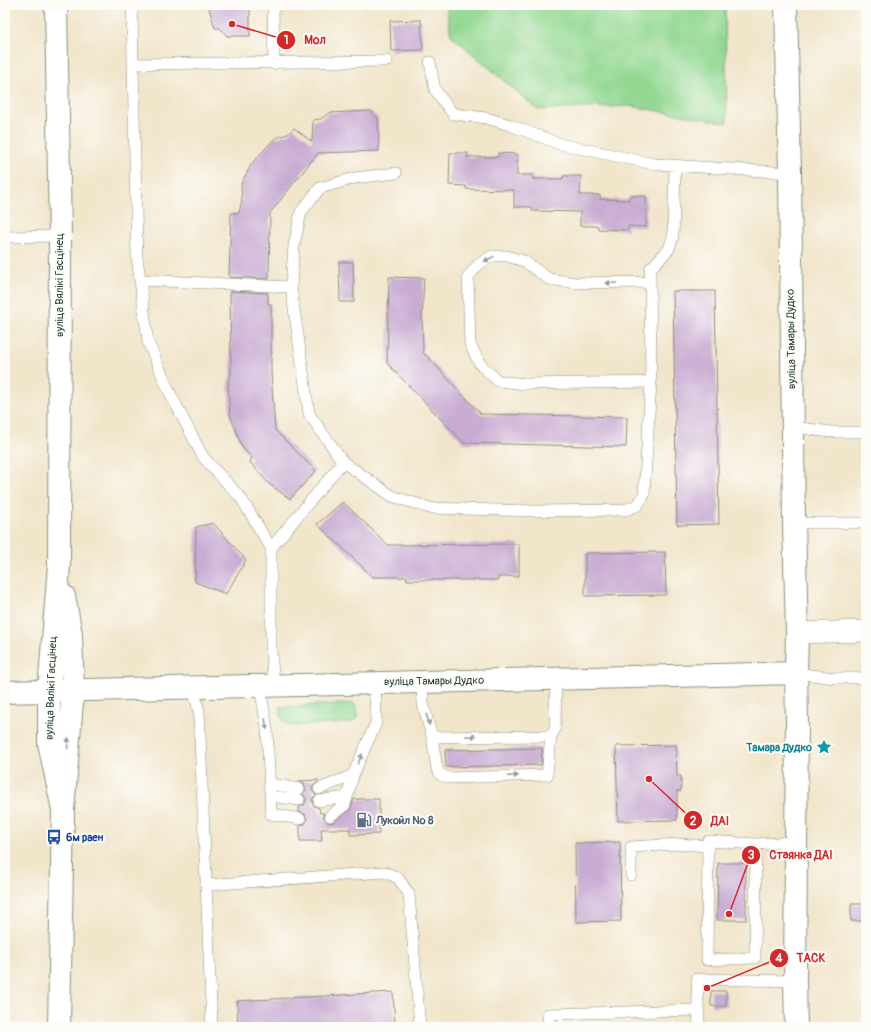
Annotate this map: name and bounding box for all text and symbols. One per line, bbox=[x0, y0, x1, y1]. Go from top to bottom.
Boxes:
callout: Мол bbox=[276, 28, 334, 52]
text: 1 bbox=[284, 33, 288, 48]
text: Мол bbox=[304, 33, 326, 48]
street label: вуліца Вялікі Гасцінец bbox=[53, 233, 66, 337]
one-way arrow bbox=[483, 256, 494, 262]
one-way arrow bbox=[604, 280, 617, 286]
street label: вуліца Тамары Дудко bbox=[784, 289, 798, 389]
street label: вуліца Вялікі Гасцінец bbox=[43, 636, 59, 740]
street label: вуліца Тамары Дудко bbox=[384, 674, 484, 688]
one-way arrow bbox=[425, 714, 431, 726]
one-way arrow bbox=[263, 718, 269, 730]
one-way arrow bbox=[465, 733, 478, 739]
one-way arrow bbox=[65, 737, 71, 749]
place icon: Тамара Дудко bbox=[815, 738, 833, 756]
place label: Тамара Дудко bbox=[745, 741, 812, 754]
one-way arrow bbox=[357, 753, 363, 765]
one-way arrow bbox=[507, 773, 519, 780]
callout: ДАІ bbox=[683, 808, 737, 832]
fuel station icon: Лукойл № 8 bbox=[355, 811, 373, 829]
place label: Лукойл № 8 bbox=[375, 814, 434, 827]
text: 2 bbox=[690, 814, 697, 829]
text: ДАІ bbox=[710, 814, 729, 829]
bus stop icon: 6м раен bbox=[45, 828, 63, 846]
place label: 6м раен bbox=[66, 831, 104, 844]
callout: Стаянка ДАІ bbox=[741, 843, 841, 867]
text: 3 bbox=[748, 848, 755, 863]
text: Стаянка ДАІ bbox=[769, 848, 833, 863]
callout: ТАСК bbox=[769, 946, 833, 970]
text: 4 bbox=[775, 951, 783, 966]
text: ТАСК bbox=[796, 951, 825, 966]

